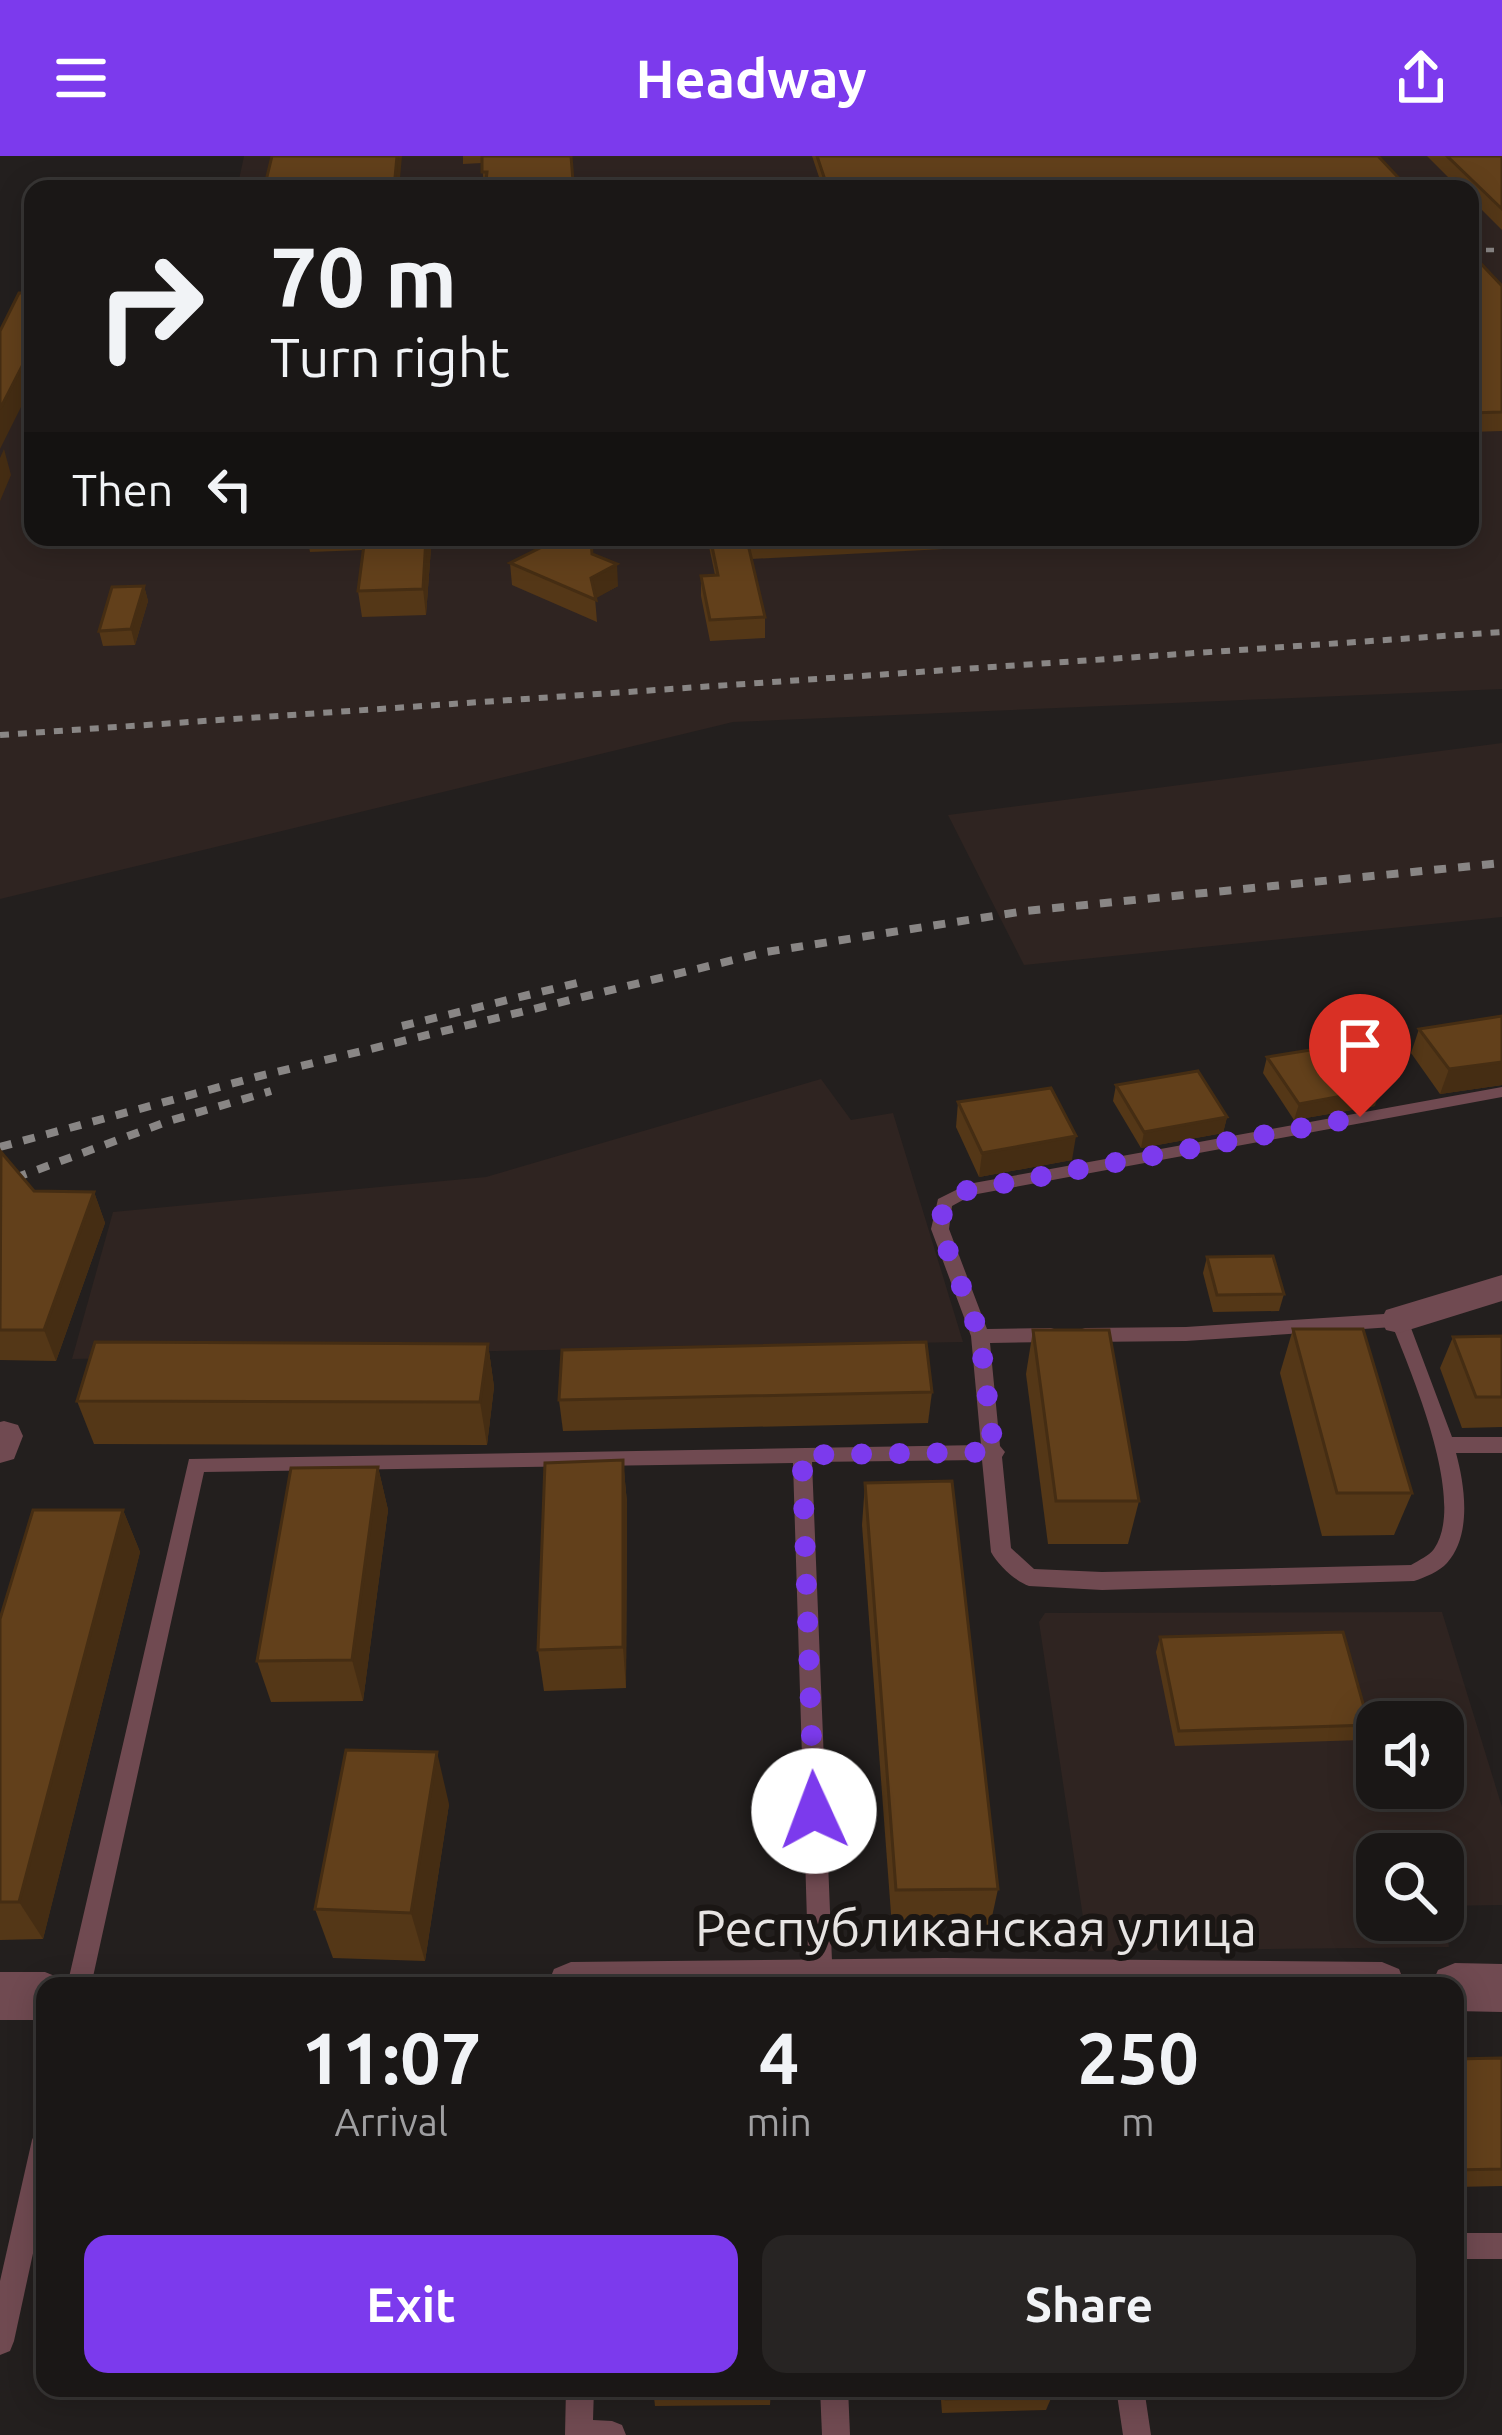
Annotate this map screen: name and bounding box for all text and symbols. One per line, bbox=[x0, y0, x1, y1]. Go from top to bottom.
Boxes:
icon: menu bbox=[48, 45, 114, 111]
icon: share bbox=[1388, 45, 1454, 111]
text: Headway bbox=[635, 48, 867, 108]
icon: right bbox=[72, 228, 228, 384]
text: 70 m bbox=[270, 229, 457, 323]
text: Turn right bbox=[270, 327, 510, 387]
icon: left bbox=[197, 456, 263, 522]
text: Then bbox=[72, 464, 173, 515]
pin bbox=[1309, 994, 1411, 1117]
icon: arrive bbox=[1327, 1012, 1393, 1078]
map controls bbox=[1356, 1701, 1464, 1941]
button: sound bbox=[1356, 1701, 1464, 1809]
position arrow bbox=[751, 1748, 877, 1874]
button: search bbox=[1356, 1833, 1464, 1941]
street label: Республиканская улица bbox=[695, 1898, 1257, 1956]
text: 11:07 bbox=[301, 2017, 481, 2098]
text: 4 bbox=[759, 2017, 799, 2098]
text: 250 bbox=[1077, 2017, 1199, 2098]
text: Arrival bbox=[334, 2100, 448, 2143]
text: min bbox=[746, 2100, 812, 2143]
text: m bbox=[1121, 2100, 1155, 2143]
button: Exit bbox=[84, 2235, 738, 2373]
button: Share bbox=[762, 2235, 1416, 2373]

